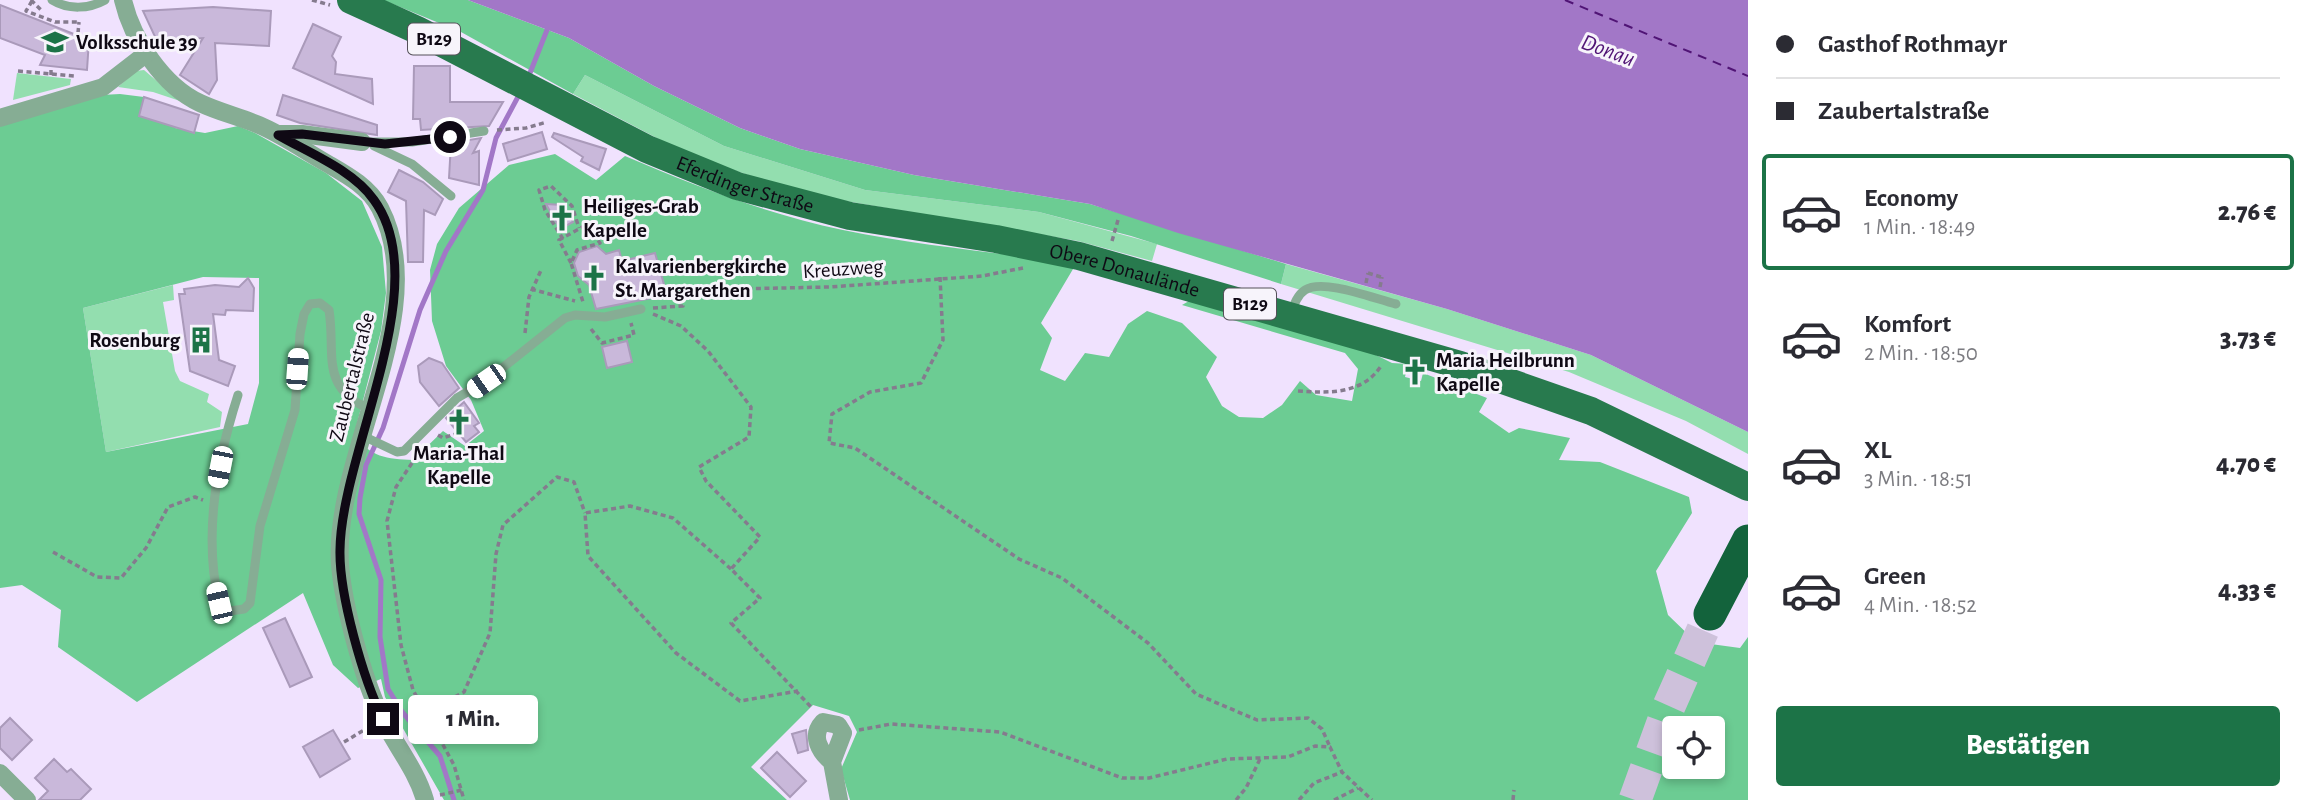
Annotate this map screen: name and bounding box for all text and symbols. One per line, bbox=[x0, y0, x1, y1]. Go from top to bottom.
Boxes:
road number: B129 bbox=[408, 23, 460, 54]
school or university icon: Volksschule 39 bbox=[40, 27, 70, 57]
water label: Donau bbox=[1578, 31, 1638, 71]
text: Gasthof Rothmayr bbox=[1818, 31, 2007, 57]
place label: Volksschule 39 bbox=[76, 32, 198, 53]
text: Zaubertalstraße bbox=[1818, 98, 1989, 124]
route start bbox=[434, 121, 466, 153]
street label: Eferdinger Straße bbox=[673, 152, 816, 216]
icon: car bbox=[1780, 181, 1843, 244]
text: Economy bbox=[1864, 185, 1958, 211]
place label: Heiliges-Grab Kapelle bbox=[583, 196, 699, 241]
text: 2.76 € bbox=[2218, 199, 2276, 225]
church icon: Heiliges-Grab Kapelle bbox=[547, 203, 577, 233]
text: 1 Min. · 18:49 bbox=[1864, 216, 1975, 239]
street label: Obere Donaulände bbox=[1048, 240, 1202, 301]
place label: Kalvarienbergkirche St. Margarethen bbox=[615, 256, 787, 301]
street label: Kreuzweg bbox=[802, 256, 885, 282]
church icon: Kalvarienbergkirche St. Margarethen bbox=[579, 263, 609, 293]
road number: B129 bbox=[1224, 288, 1276, 320]
icon: car bbox=[1780, 307, 1843, 370]
street label: Zaubertalstraße bbox=[326, 310, 378, 444]
text: Komfort bbox=[1864, 311, 1951, 337]
building icon: Rosenburg bbox=[186, 325, 216, 355]
text: 3.73 € bbox=[2220, 325, 2276, 351]
place label: Rosenburg bbox=[89, 330, 180, 351]
text: 2 Min. · 18:50 bbox=[1864, 342, 1978, 365]
car bbox=[286, 347, 309, 391]
place label: Maria Heilbrunn Kapelle bbox=[1436, 350, 1575, 395]
church icon: Maria Heilbrunn Kapelle bbox=[1400, 357, 1430, 387]
car bbox=[463, 360, 510, 402]
church icon: Maria-Thal Kapelle bbox=[444, 407, 474, 437]
icon: car bbox=[1780, 433, 1843, 496]
text: XL bbox=[1864, 437, 1891, 463]
place label: Maria-Thal Kapelle bbox=[413, 443, 505, 488]
car bbox=[206, 444, 235, 490]
text: 4.70 € bbox=[2216, 451, 2276, 477]
text: 3 Min. · 18:51 bbox=[1864, 468, 1973, 491]
icon: car bbox=[1780, 559, 1843, 622]
text: Green bbox=[1864, 563, 1926, 589]
text: 4.33 € bbox=[2218, 577, 2276, 603]
car bbox=[205, 580, 234, 626]
text: 4 Min. · 18:52 bbox=[1864, 594, 1977, 617]
callout: 1 Min. bbox=[408, 694, 537, 744]
route end bbox=[367, 703, 399, 735]
button: Bestätigen bbox=[1776, 706, 2280, 786]
text: 1 Min. bbox=[446, 708, 500, 731]
map controls bbox=[1662, 716, 1725, 779]
button: locate bbox=[1662, 716, 1725, 779]

